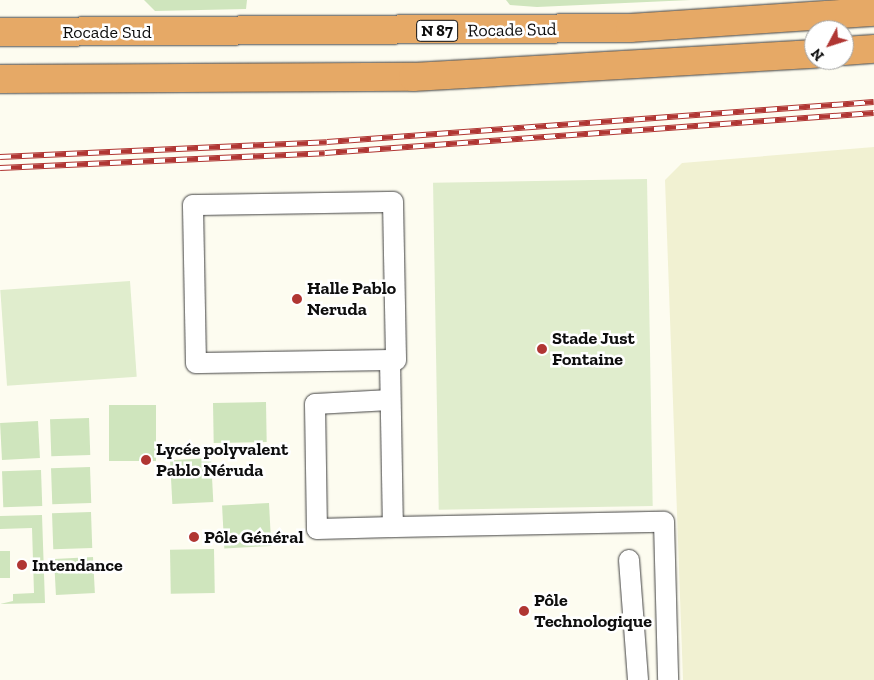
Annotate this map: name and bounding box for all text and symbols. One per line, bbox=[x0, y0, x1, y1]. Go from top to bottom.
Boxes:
road number: N 87 bbox=[416, 18, 458, 44]
street label: Rocade Sud bbox=[467, 18, 557, 42]
north arrow bbox=[804, 20, 854, 70]
street label: Rocade Sud bbox=[62, 21, 152, 43]
text: N bbox=[808, 45, 828, 64]
place label: Halle Pablo Neruda bbox=[307, 278, 396, 320]
marker: Halle Pablo Neruda bbox=[291, 293, 303, 305]
place label: Stade Just Fontaine bbox=[552, 328, 635, 370]
marker: Stade Just Fontaine bbox=[536, 343, 548, 355]
place label: Lycée polyvalent Pablo Néruda bbox=[156, 439, 288, 482]
marker: Lycée polyvalent Pablo Néruda bbox=[140, 454, 152, 466]
place label: Pôle Général bbox=[204, 526, 304, 548]
marker: Pôle Général bbox=[188, 531, 200, 543]
place label: Intendance bbox=[32, 554, 123, 576]
marker: Intendance bbox=[16, 559, 28, 571]
place label: Pôle Technologique bbox=[534, 590, 652, 632]
marker: Pôle Technologique bbox=[518, 605, 530, 617]

